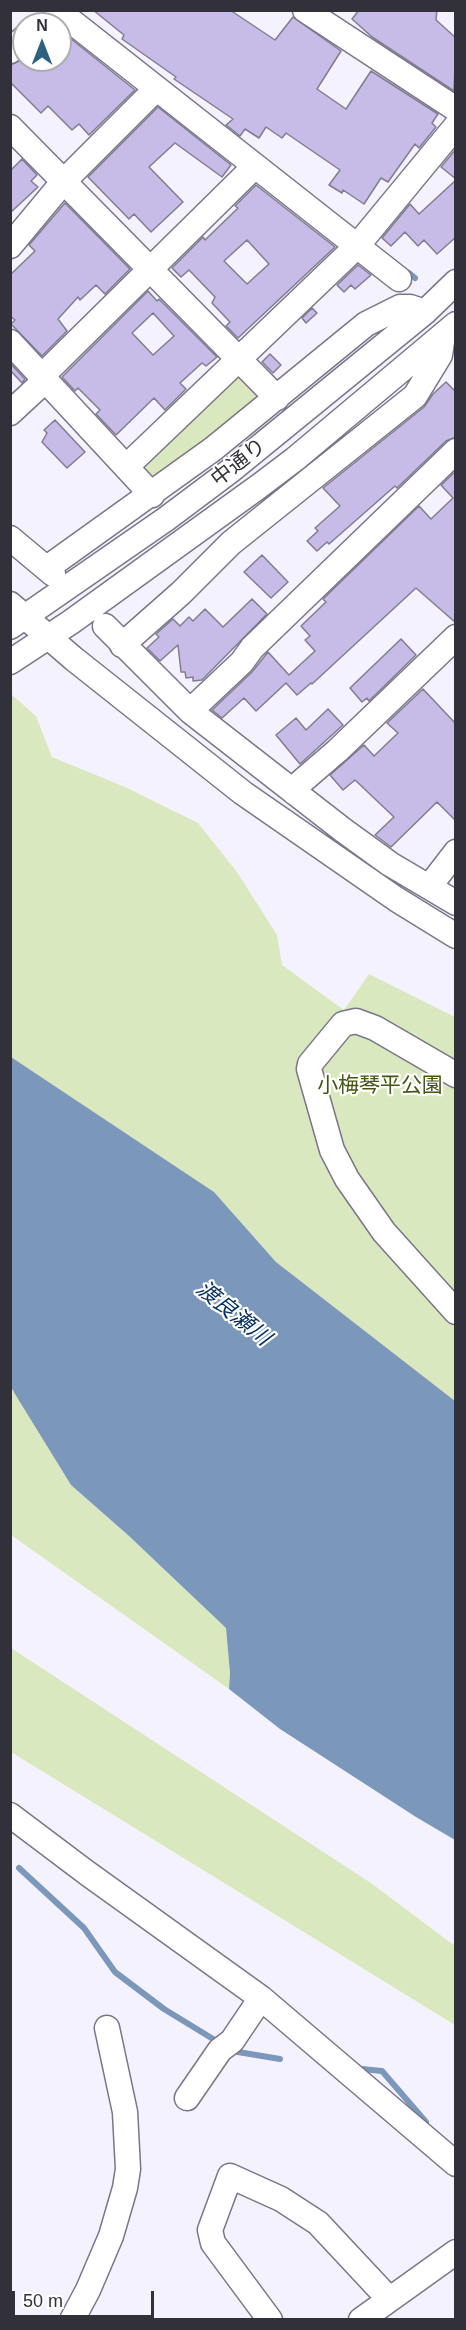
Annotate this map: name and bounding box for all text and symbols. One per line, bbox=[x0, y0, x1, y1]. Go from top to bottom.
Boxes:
north arrow bbox=[12, 12, 72, 72]
text: N bbox=[36, 17, 48, 34]
street label: 中通り bbox=[206, 434, 272, 492]
park label: 小梅琴平公園 bbox=[317, 1073, 443, 1099]
water label: 渡良瀬川 bbox=[190, 1276, 276, 1352]
scale bar bbox=[15, 2279, 158, 2317]
text: 50 m bbox=[23, 2291, 63, 2311]

